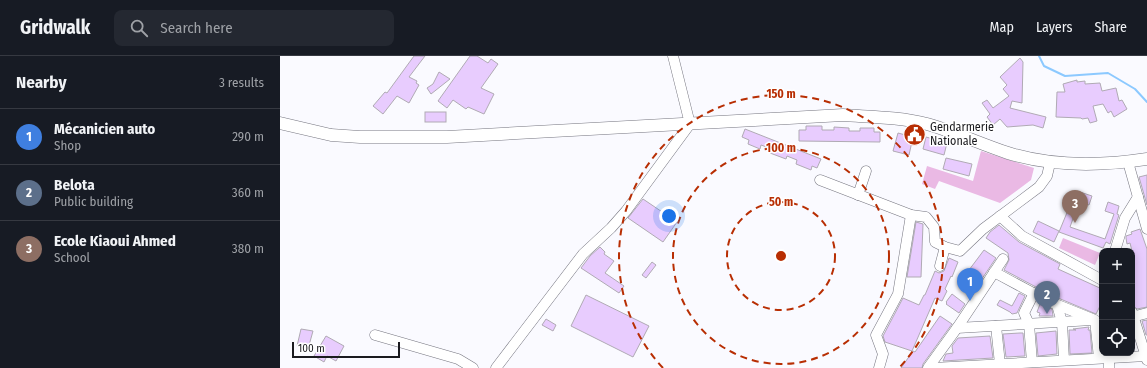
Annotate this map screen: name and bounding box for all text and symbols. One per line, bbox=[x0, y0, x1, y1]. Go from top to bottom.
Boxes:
search box bbox=[114, 10, 394, 46]
text: Gridwalk bbox=[20, 16, 90, 39]
icon: search bbox=[128, 17, 150, 39]
text: Search here bbox=[160, 19, 233, 37]
text: Map bbox=[990, 19, 1014, 36]
text: Layers bbox=[1036, 19, 1072, 36]
text: Share bbox=[1094, 19, 1127, 36]
text: Nearby bbox=[16, 72, 67, 93]
text: 3 results bbox=[219, 75, 264, 90]
text: 150 m bbox=[766, 87, 796, 101]
text: Mécanicien auto bbox=[54, 120, 155, 138]
place label: Gendarmerie Nationale bbox=[930, 120, 994, 148]
public building icon: Gendarmerie Nationale bbox=[901, 121, 927, 147]
text: 1 bbox=[26, 129, 32, 144]
text: 290 m bbox=[232, 129, 264, 144]
text: Shop bbox=[54, 138, 81, 153]
text: 100 m bbox=[766, 141, 796, 155]
text: Belota bbox=[54, 176, 95, 194]
text: 2 bbox=[26, 185, 32, 200]
text: 360 m bbox=[232, 185, 264, 200]
pin: 3 bbox=[1062, 190, 1088, 223]
text: Public building bbox=[54, 194, 133, 209]
text: 50 m bbox=[769, 195, 793, 209]
your location bbox=[659, 206, 679, 226]
text: Ecole Kiaoui Ahmed bbox=[54, 232, 176, 250]
text: 3 bbox=[26, 241, 32, 256]
text: 380 m bbox=[232, 241, 264, 256]
map controls bbox=[1099, 248, 1135, 356]
button: + bbox=[1099, 248, 1135, 284]
centre of rings bbox=[774, 249, 788, 263]
text: School bbox=[54, 250, 90, 265]
pin: 1 bbox=[957, 268, 983, 301]
pin: 2 bbox=[1034, 281, 1060, 314]
button: − bbox=[1099, 284, 1135, 320]
button: locate bbox=[1099, 320, 1135, 356]
scale bar bbox=[292, 340, 400, 359]
text: 100 m bbox=[298, 342, 325, 355]

